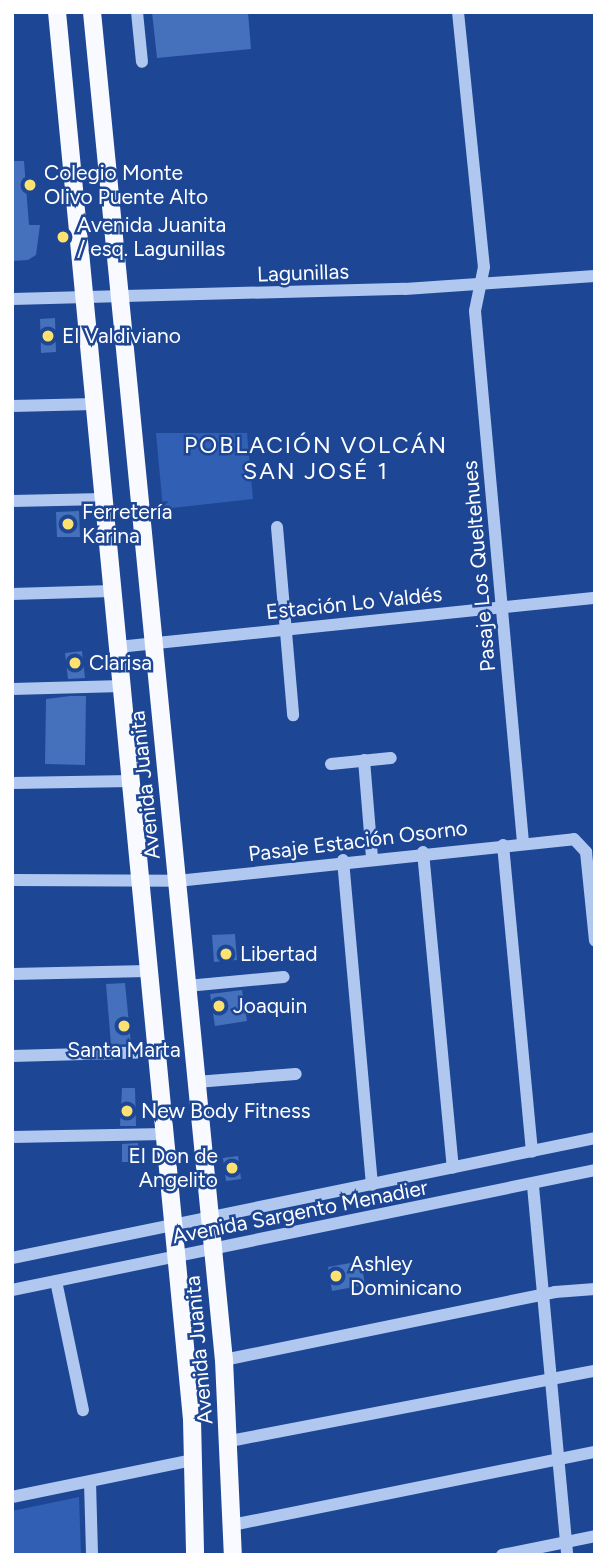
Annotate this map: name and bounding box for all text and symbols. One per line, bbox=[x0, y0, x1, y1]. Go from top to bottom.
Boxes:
place label: Colegio Monte Olivo Puente Alto bbox=[44, 160, 208, 210]
marker: Colegio Monte Olivo Puente Alto bbox=[22, 177, 38, 193]
place label: Avenida Juanita / esq. Lagunillas bbox=[77, 212, 226, 262]
marker: Avenida Juanita / esq. Lagunillas bbox=[55, 229, 71, 245]
street label: Lagunillas bbox=[257, 259, 349, 287]
place label: El Valdiviano bbox=[62, 323, 181, 349]
marker: El Valdiviano bbox=[40, 328, 56, 344]
district label: POBLACIÓN VOLCÁN SAN JOSÉ 1 bbox=[186, 431, 446, 485]
street label: Pasaje Los Queltehues bbox=[457, 459, 501, 673]
place label: Ferretería Karina bbox=[82, 499, 172, 549]
marker: Ferretería Karina bbox=[60, 516, 76, 532]
street label: Estación Lo Valdés bbox=[265, 581, 443, 625]
place label: Clarisa bbox=[89, 650, 152, 676]
marker: Clarisa bbox=[67, 655, 83, 671]
street label: Avenida Juanita bbox=[125, 709, 165, 861]
street label: Pasaje Estación Osorno bbox=[247, 815, 469, 867]
place label: Libertad bbox=[240, 941, 318, 967]
marker: Libertad bbox=[218, 946, 234, 962]
place label: Joaquin bbox=[233, 993, 307, 1019]
marker: Joaquin bbox=[211, 998, 227, 1014]
marker: Santa Marta bbox=[116, 1018, 132, 1034]
place label: Santa Marta bbox=[67, 1037, 181, 1063]
place label: New Body Fitness bbox=[141, 1098, 311, 1124]
marker: New Body Fitness bbox=[119, 1103, 135, 1119]
place label: El Don de Angelito bbox=[128, 1143, 218, 1193]
marker: El Don de Angelito bbox=[224, 1160, 240, 1176]
street label: Avenida Sargento Menadier bbox=[170, 1175, 430, 1249]
place label: Ashley Dominicano bbox=[350, 1251, 462, 1301]
marker: Ashley Dominicano bbox=[328, 1268, 344, 1284]
street label: Avenida Juanita bbox=[180, 1275, 218, 1425]

